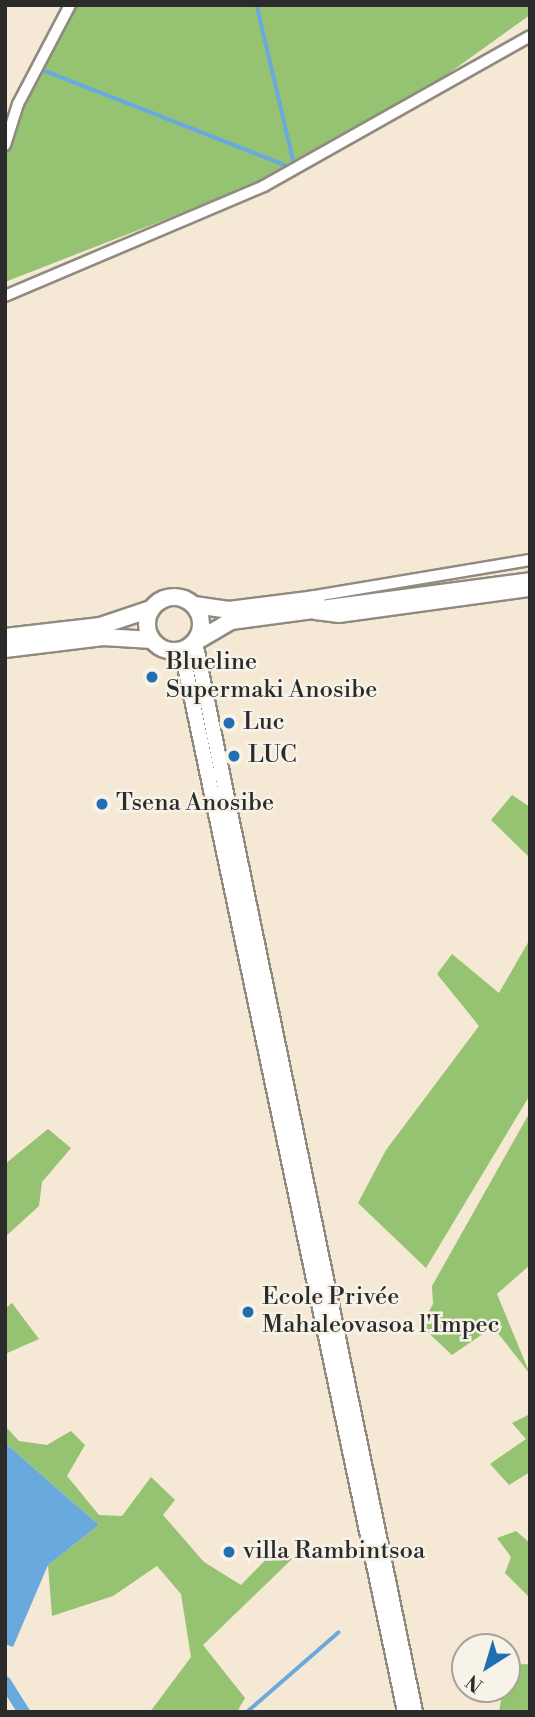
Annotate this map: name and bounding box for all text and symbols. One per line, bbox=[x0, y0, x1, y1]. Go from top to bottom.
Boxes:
place label: Blueline Supermaki Anosibe bbox=[166, 649, 377, 705]
marker: Blueline Supermaki Anosibe bbox=[144, 669, 160, 685]
place label: Luc bbox=[243, 709, 285, 737]
marker: Luc bbox=[221, 715, 237, 731]
place label: LUC bbox=[248, 742, 297, 770]
marker: LUC bbox=[226, 748, 242, 764]
place label: Tsena Anosibe bbox=[116, 790, 274, 818]
marker: Tsena Anosibe bbox=[94, 796, 110, 812]
place label: Ecole Privée Mahaleovasoa l'Impec bbox=[262, 1284, 500, 1340]
marker: Ecole Privée Mahaleovasoa l'Impec bbox=[240, 1304, 256, 1320]
place label: villa Rambintsoa bbox=[243, 1538, 425, 1566]
marker: villa Rambintsoa bbox=[221, 1544, 237, 1560]
north arrow bbox=[451, 1633, 521, 1703]
text: N bbox=[461, 1669, 488, 1697]

